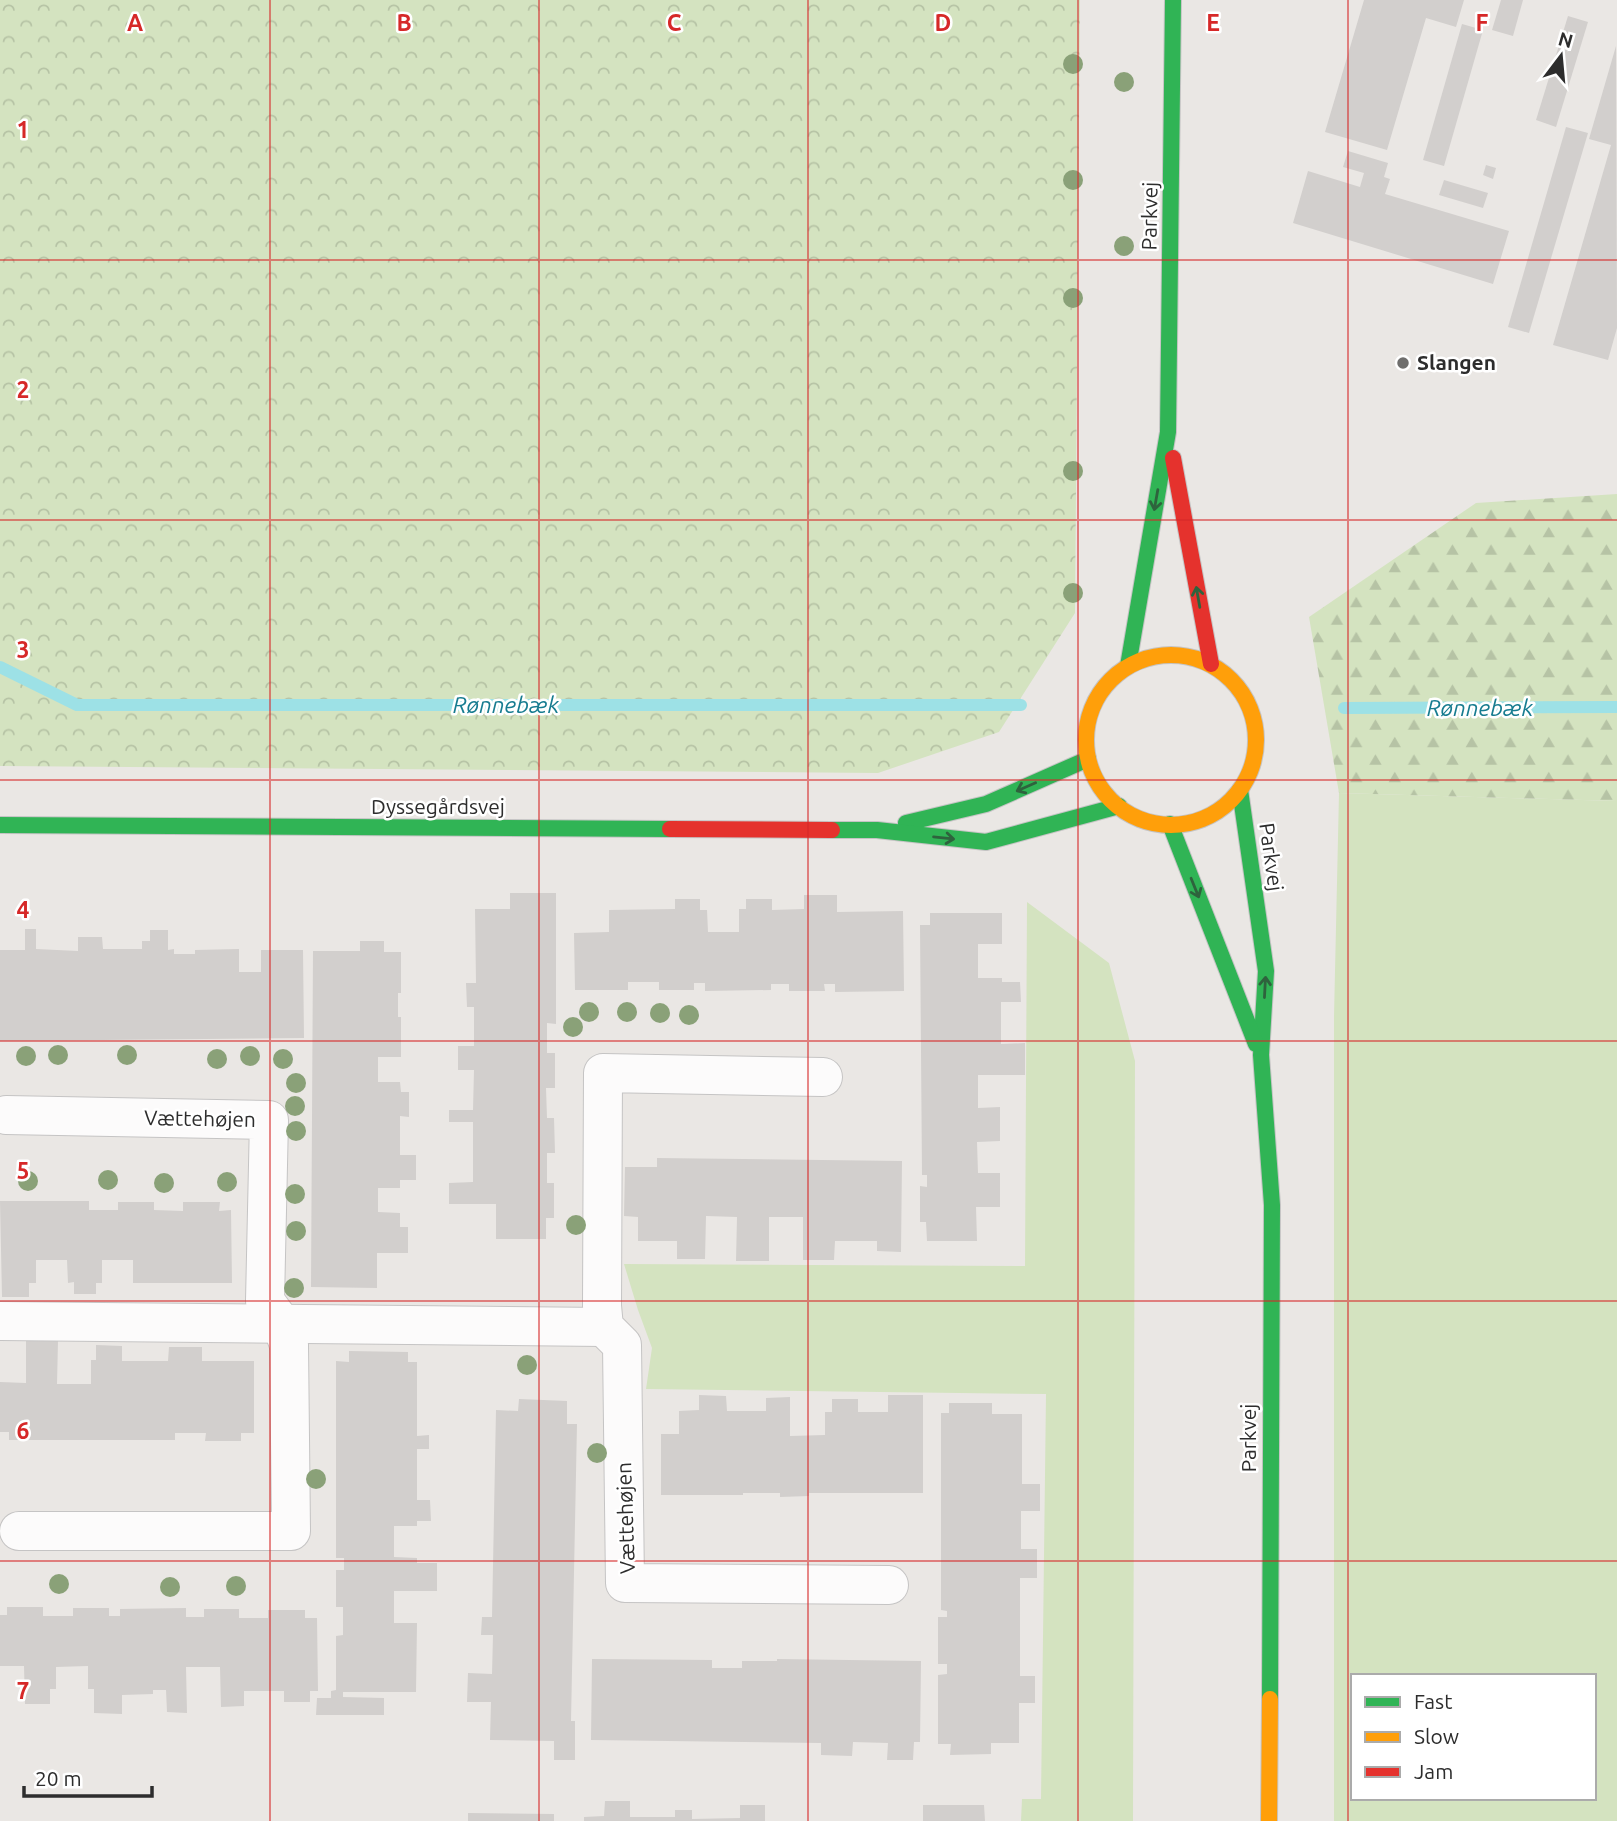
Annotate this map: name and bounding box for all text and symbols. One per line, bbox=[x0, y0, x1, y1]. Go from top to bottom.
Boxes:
text: A bbox=[127, 10, 143, 35]
text: B bbox=[396, 10, 412, 35]
text: C bbox=[667, 10, 682, 35]
text: D bbox=[935, 10, 951, 35]
text: E bbox=[1206, 10, 1220, 35]
text: F bbox=[1476, 10, 1489, 35]
north arrow bbox=[1526, 21, 1596, 91]
text: N bbox=[1556, 27, 1576, 52]
text: 1 bbox=[17, 117, 29, 142]
street label: Parkvej bbox=[1136, 181, 1162, 251]
place label: Slangen bbox=[1417, 350, 1496, 374]
marker: Slangen bbox=[1395, 355, 1411, 371]
text: 2 bbox=[17, 377, 29, 402]
one-way arrow bbox=[1149, 488, 1162, 511]
one-way arrow bbox=[1191, 586, 1205, 609]
text: 3 bbox=[17, 637, 29, 662]
water label: Rønnebæk bbox=[453, 692, 559, 717]
water label: Rønnebæk bbox=[1427, 695, 1533, 720]
one-way arrow bbox=[1016, 781, 1037, 794]
street label: Dyssegårdsvej bbox=[371, 794, 505, 818]
street label: Parkvej bbox=[1255, 821, 1289, 893]
one-way arrow bbox=[933, 831, 955, 844]
one-way arrow bbox=[1189, 876, 1202, 898]
text: 4 bbox=[17, 897, 30, 922]
one-way arrow bbox=[1259, 976, 1272, 999]
street label: Vættehøjen bbox=[144, 1105, 256, 1131]
text: 5 bbox=[17, 1158, 29, 1183]
street label: Parkvej bbox=[1236, 1404, 1260, 1472]
text: 6 bbox=[17, 1418, 30, 1443]
street label: Vættehøjen bbox=[611, 1462, 639, 1574]
legend bbox=[1351, 1674, 1596, 1800]
text: 7 bbox=[17, 1678, 29, 1703]
text: Fast bbox=[1414, 1689, 1452, 1713]
text: Slow bbox=[1414, 1724, 1459, 1748]
scale bar bbox=[24, 1755, 152, 1799]
text: Jam bbox=[1414, 1759, 1453, 1783]
text: 20 m bbox=[35, 1766, 82, 1790]

